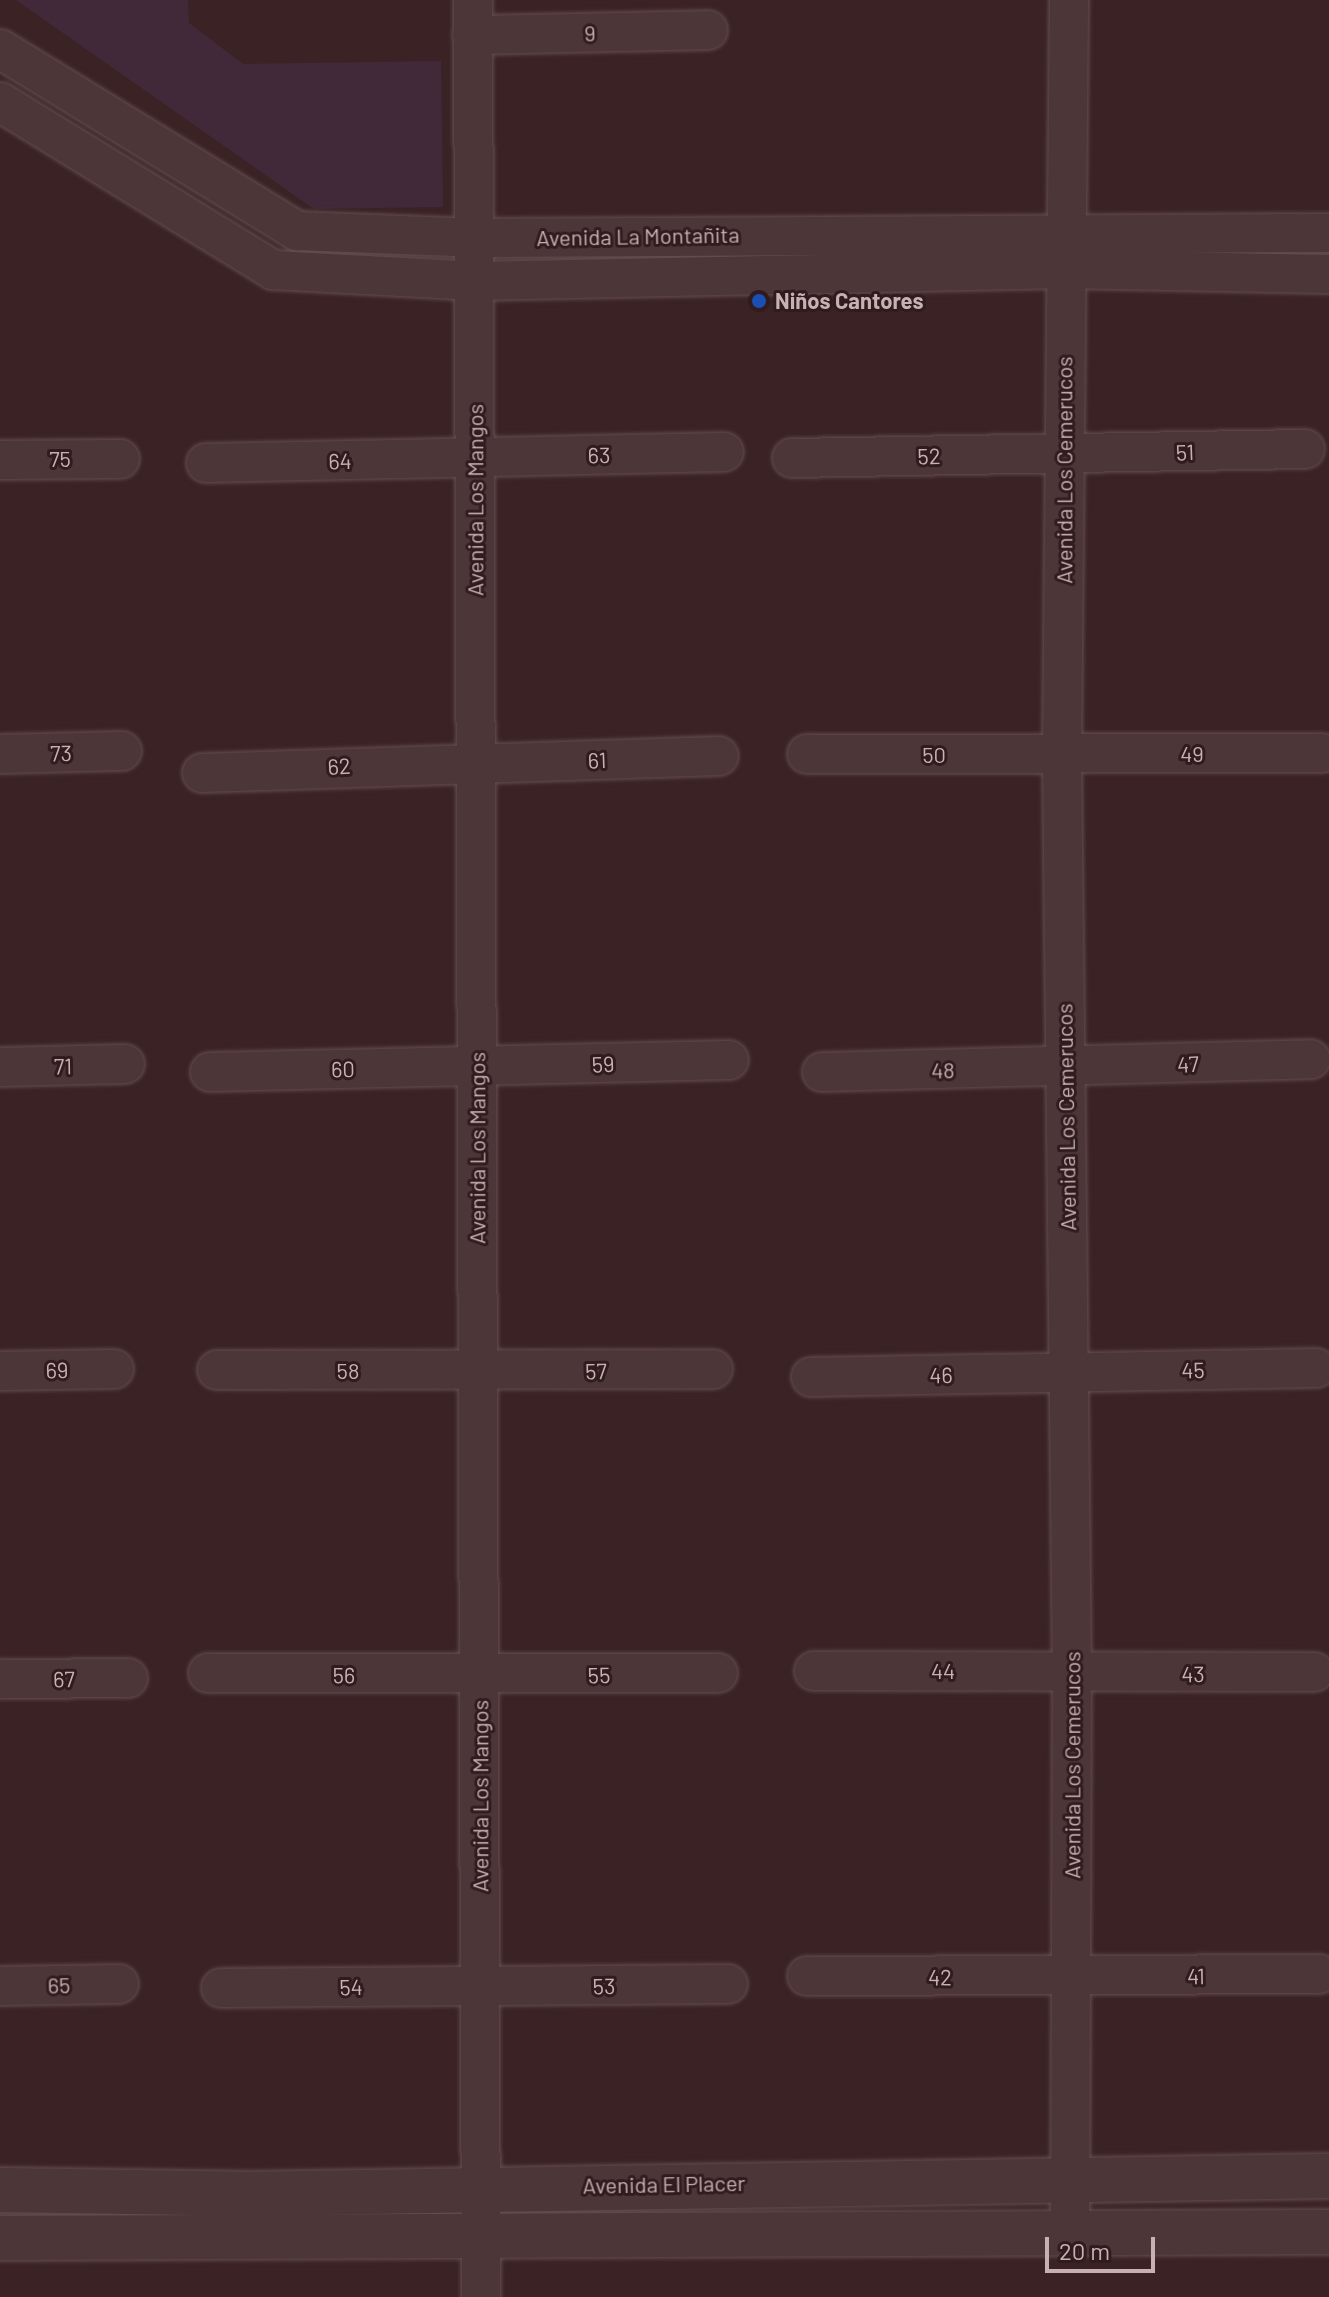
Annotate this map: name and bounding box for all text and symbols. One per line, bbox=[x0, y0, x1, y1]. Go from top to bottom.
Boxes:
street label: 9 bbox=[584, 20, 596, 46]
street label: Avenida La Montañita bbox=[536, 221, 740, 251]
place label: Niños Cantores bbox=[775, 288, 923, 314]
marker: Niños Cantores bbox=[750, 292, 768, 310]
street label: Avenida Los Cemerucos bbox=[1051, 356, 1077, 584]
street label: Avenida Los Mangos bbox=[462, 404, 488, 596]
street label: 51 bbox=[1175, 438, 1195, 466]
street label: 63 bbox=[587, 442, 611, 468]
street label: 52 bbox=[917, 443, 941, 469]
street label: 75 bbox=[49, 446, 71, 472]
street label: 64 bbox=[328, 448, 352, 474]
street label: 73 bbox=[50, 740, 72, 766]
street label: 49 bbox=[1180, 741, 1204, 767]
street label: 50 bbox=[922, 742, 946, 768]
street label: 61 bbox=[587, 746, 607, 774]
street label: 62 bbox=[327, 752, 351, 780]
street label: Avenida Los Cemerucos bbox=[1051, 1003, 1081, 1231]
street label: 59 bbox=[591, 1050, 615, 1078]
street label: 47 bbox=[1176, 1050, 1200, 1078]
street label: Avenida Los Mangos bbox=[464, 1052, 490, 1244]
street label: 71 bbox=[54, 1053, 72, 1079]
street label: 60 bbox=[331, 1056, 355, 1082]
street label: 48 bbox=[931, 1057, 955, 1083]
street label: 69 bbox=[45, 1357, 69, 1383]
street label: 45 bbox=[1181, 1357, 1205, 1383]
street label: 58 bbox=[337, 1358, 359, 1384]
street label: 57 bbox=[585, 1358, 607, 1384]
street label: 46 bbox=[929, 1362, 953, 1388]
street label: Avenida Los Cemerucos bbox=[1059, 1651, 1085, 1879]
street label: 44 bbox=[931, 1658, 955, 1684]
street label: 43 bbox=[1181, 1661, 1205, 1687]
street label: 56 bbox=[332, 1662, 356, 1688]
street label: 55 bbox=[587, 1662, 611, 1688]
street label: 67 bbox=[53, 1666, 75, 1692]
street label: Avenida Los Mangos bbox=[467, 1700, 493, 1892]
street label: 41 bbox=[1187, 1963, 1205, 1989]
street label: 42 bbox=[928, 1964, 952, 1990]
street label: 65 bbox=[47, 1972, 71, 1998]
street label: 53 bbox=[592, 1973, 616, 1999]
street label: 54 bbox=[339, 1974, 363, 2000]
street label: Avenida El Placer bbox=[582, 2169, 746, 2199]
scale bar bbox=[1049, 2221, 1159, 2271]
text: 20 m bbox=[1059, 2236, 1110, 2265]

